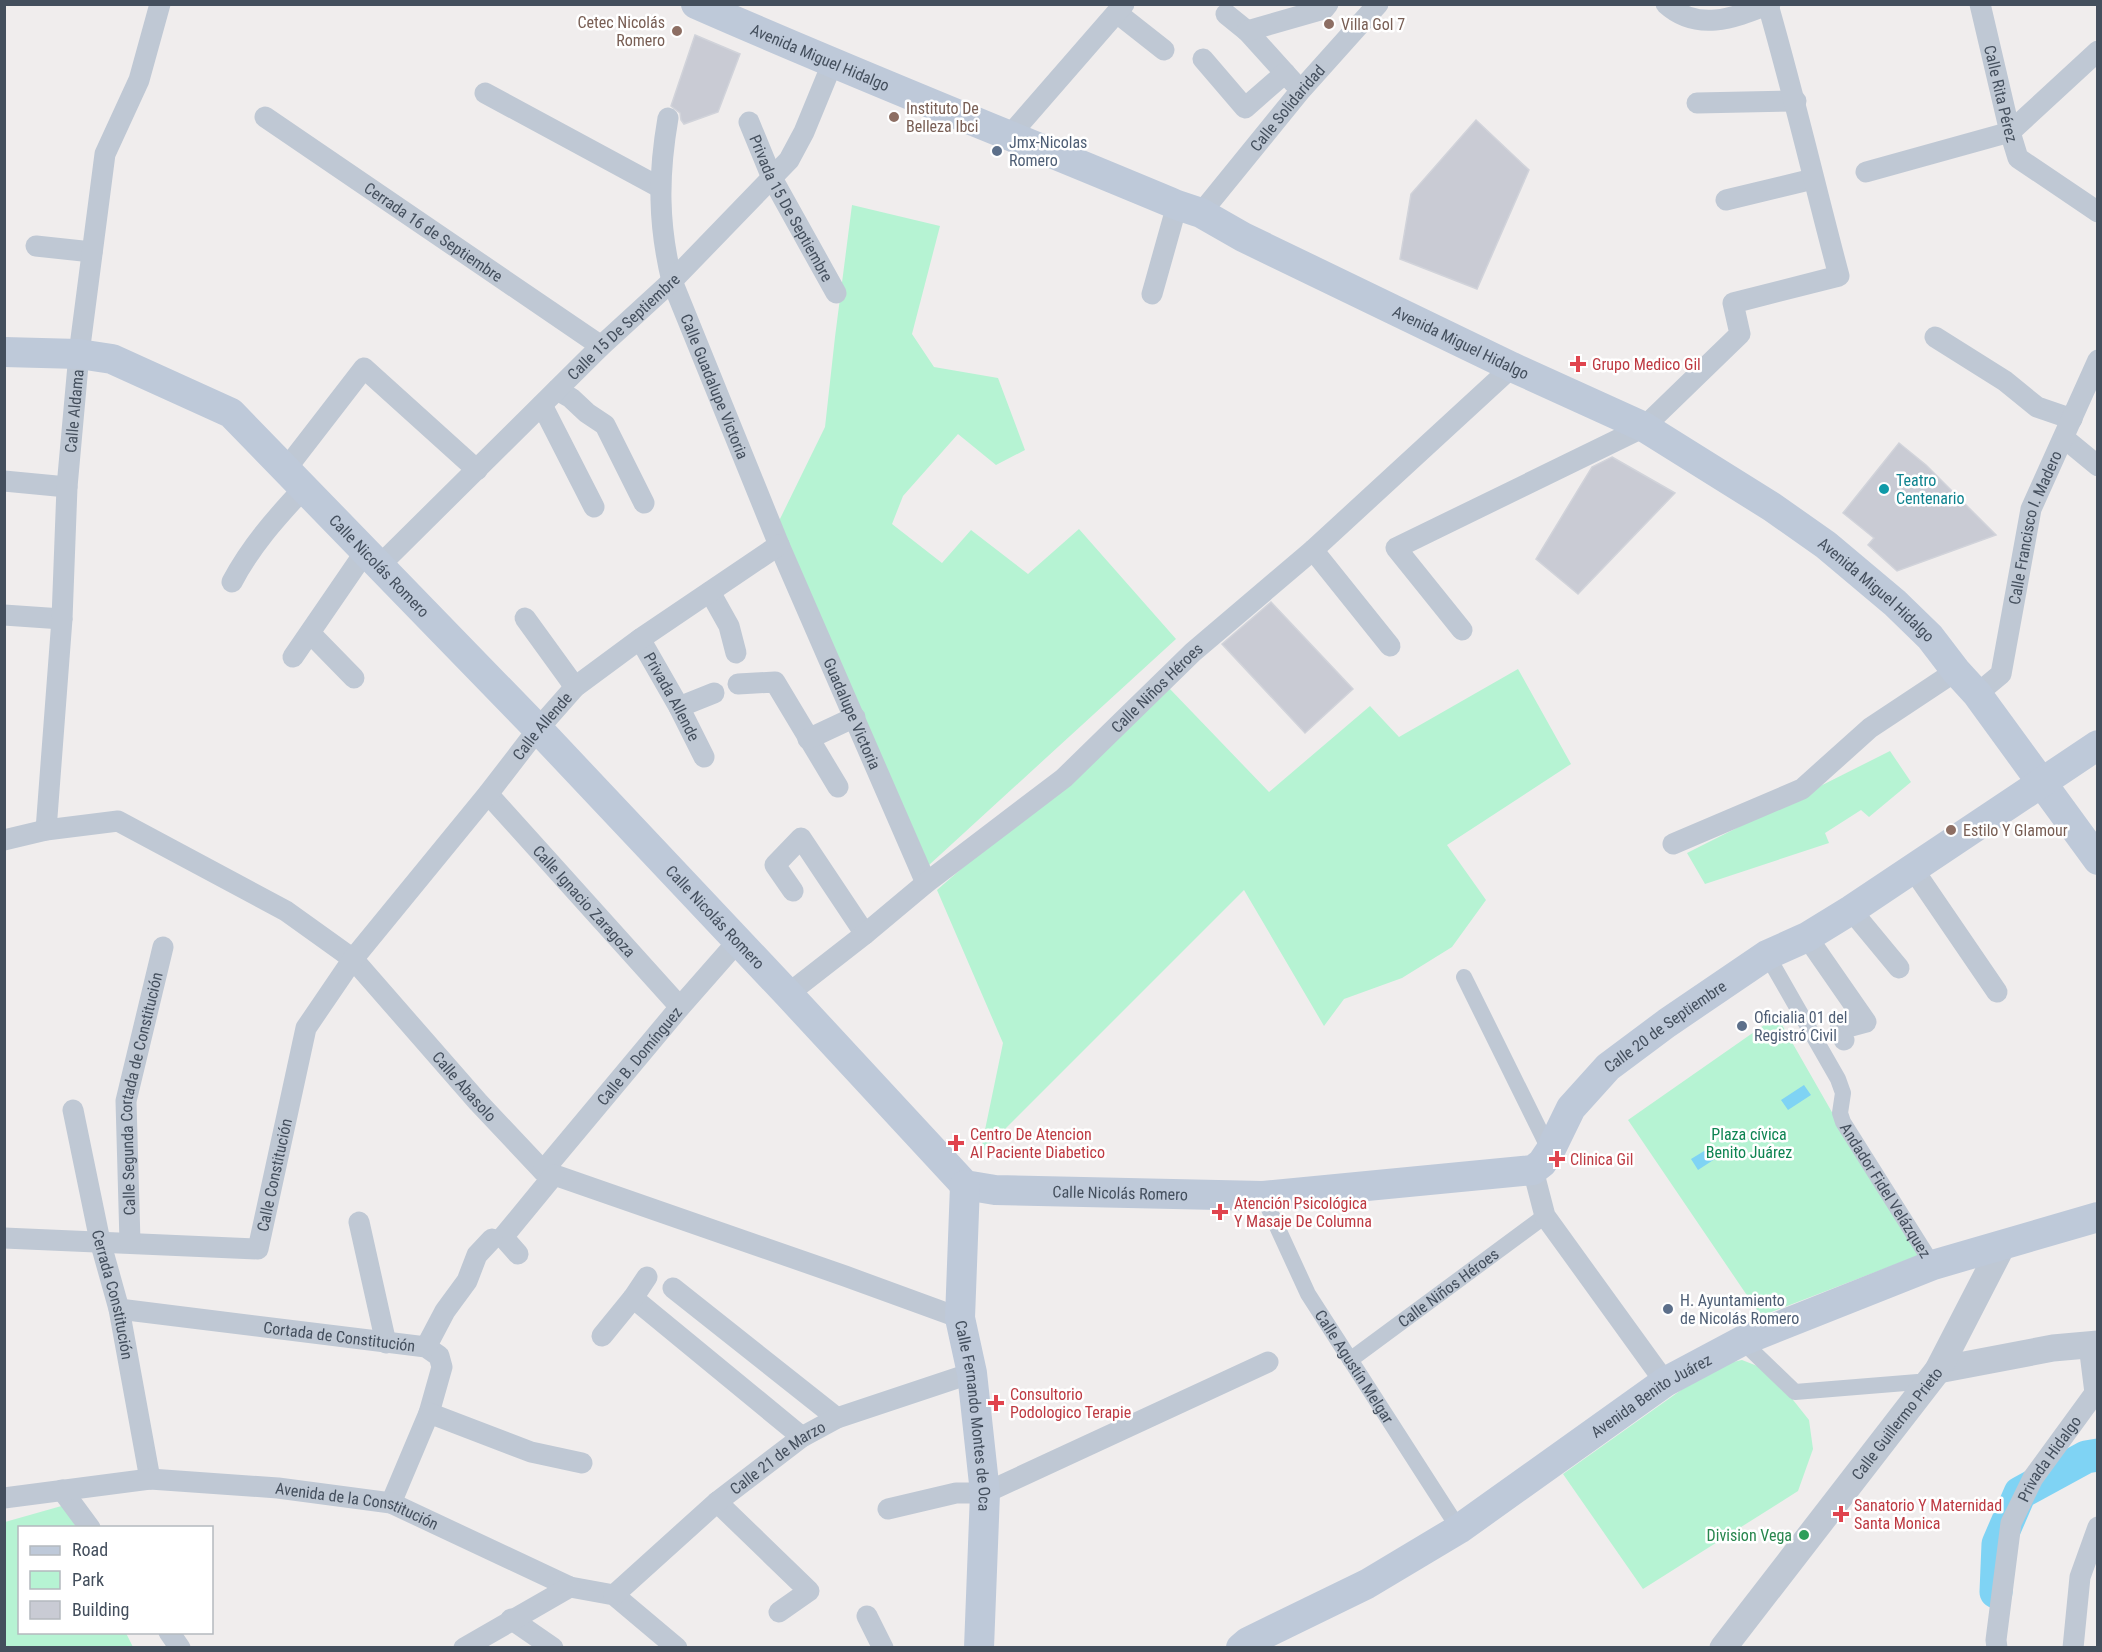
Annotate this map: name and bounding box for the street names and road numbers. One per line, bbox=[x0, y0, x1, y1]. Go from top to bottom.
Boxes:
street label: Avenida Miguel Hidalgo bbox=[748, 19, 892, 95]
street label: Calle Rita Pérez bbox=[1980, 43, 2022, 144]
street label: Calle Solidaridad bbox=[1246, 61, 1329, 155]
street label: Privada 15 De Septiembre bbox=[746, 132, 837, 285]
street label: Cerrada 16 de Septiembre bbox=[361, 178, 506, 286]
street label: Calle 15 De Septiembre bbox=[563, 270, 683, 384]
street label: Avenida Miguel Hidalgo bbox=[1390, 301, 1532, 383]
street label: Calle Guadalupe Victoria bbox=[677, 311, 753, 462]
street label: Calle Aldama bbox=[61, 369, 87, 453]
street label: Calle Francisco I. Madero bbox=[2004, 448, 2066, 606]
street label: Calle Nicolás Romero bbox=[325, 511, 433, 621]
street label: Avenida Miguel Hidalgo bbox=[1815, 533, 1939, 646]
street label: Calle Niños Héroes bbox=[1107, 639, 1206, 736]
street label: Privada Allende bbox=[640, 649, 704, 744]
street label: Guadalupe Victoria bbox=[820, 655, 885, 772]
street label: Calle Allende bbox=[508, 688, 576, 764]
street label: Calle Ignacio Zaragoza bbox=[529, 841, 640, 961]
street label: Calle Nicolás Romero bbox=[662, 861, 769, 973]
street label: Calle Segunda Cortada de Constitución bbox=[116, 970, 166, 1216]
street label: Calle 20 de Septiembre bbox=[1600, 976, 1730, 1076]
street label: Calle B. Domínguez bbox=[593, 1003, 686, 1109]
street label: Calle Abasolo bbox=[429, 1047, 501, 1125]
street label: Calle Constitución bbox=[253, 1117, 296, 1233]
street label: Andador Fidel Velázquez bbox=[1836, 1119, 1935, 1261]
street label: Calle Nicolás Romero bbox=[1052, 1182, 1188, 1204]
street label: Cerrada Constitución bbox=[88, 1228, 138, 1361]
street label: Calle Niños Héroes bbox=[1394, 1244, 1502, 1331]
street label: Calle Agustín Melgar bbox=[1311, 1306, 1398, 1427]
street label: Cortada de Constitución bbox=[262, 1317, 416, 1355]
street label: Calle Fernando Montes de Oca bbox=[951, 1318, 995, 1512]
street label: Avenida Benito Juárez bbox=[1587, 1350, 1715, 1441]
street label: Calle Guillermo Prieto bbox=[1847, 1363, 1946, 1483]
street label: Privada Hidalgo bbox=[2013, 1412, 2085, 1505]
street label: Calle 21 de Marzo bbox=[726, 1417, 828, 1498]
street label: Avenida de la Constitución bbox=[274, 1478, 442, 1533]

